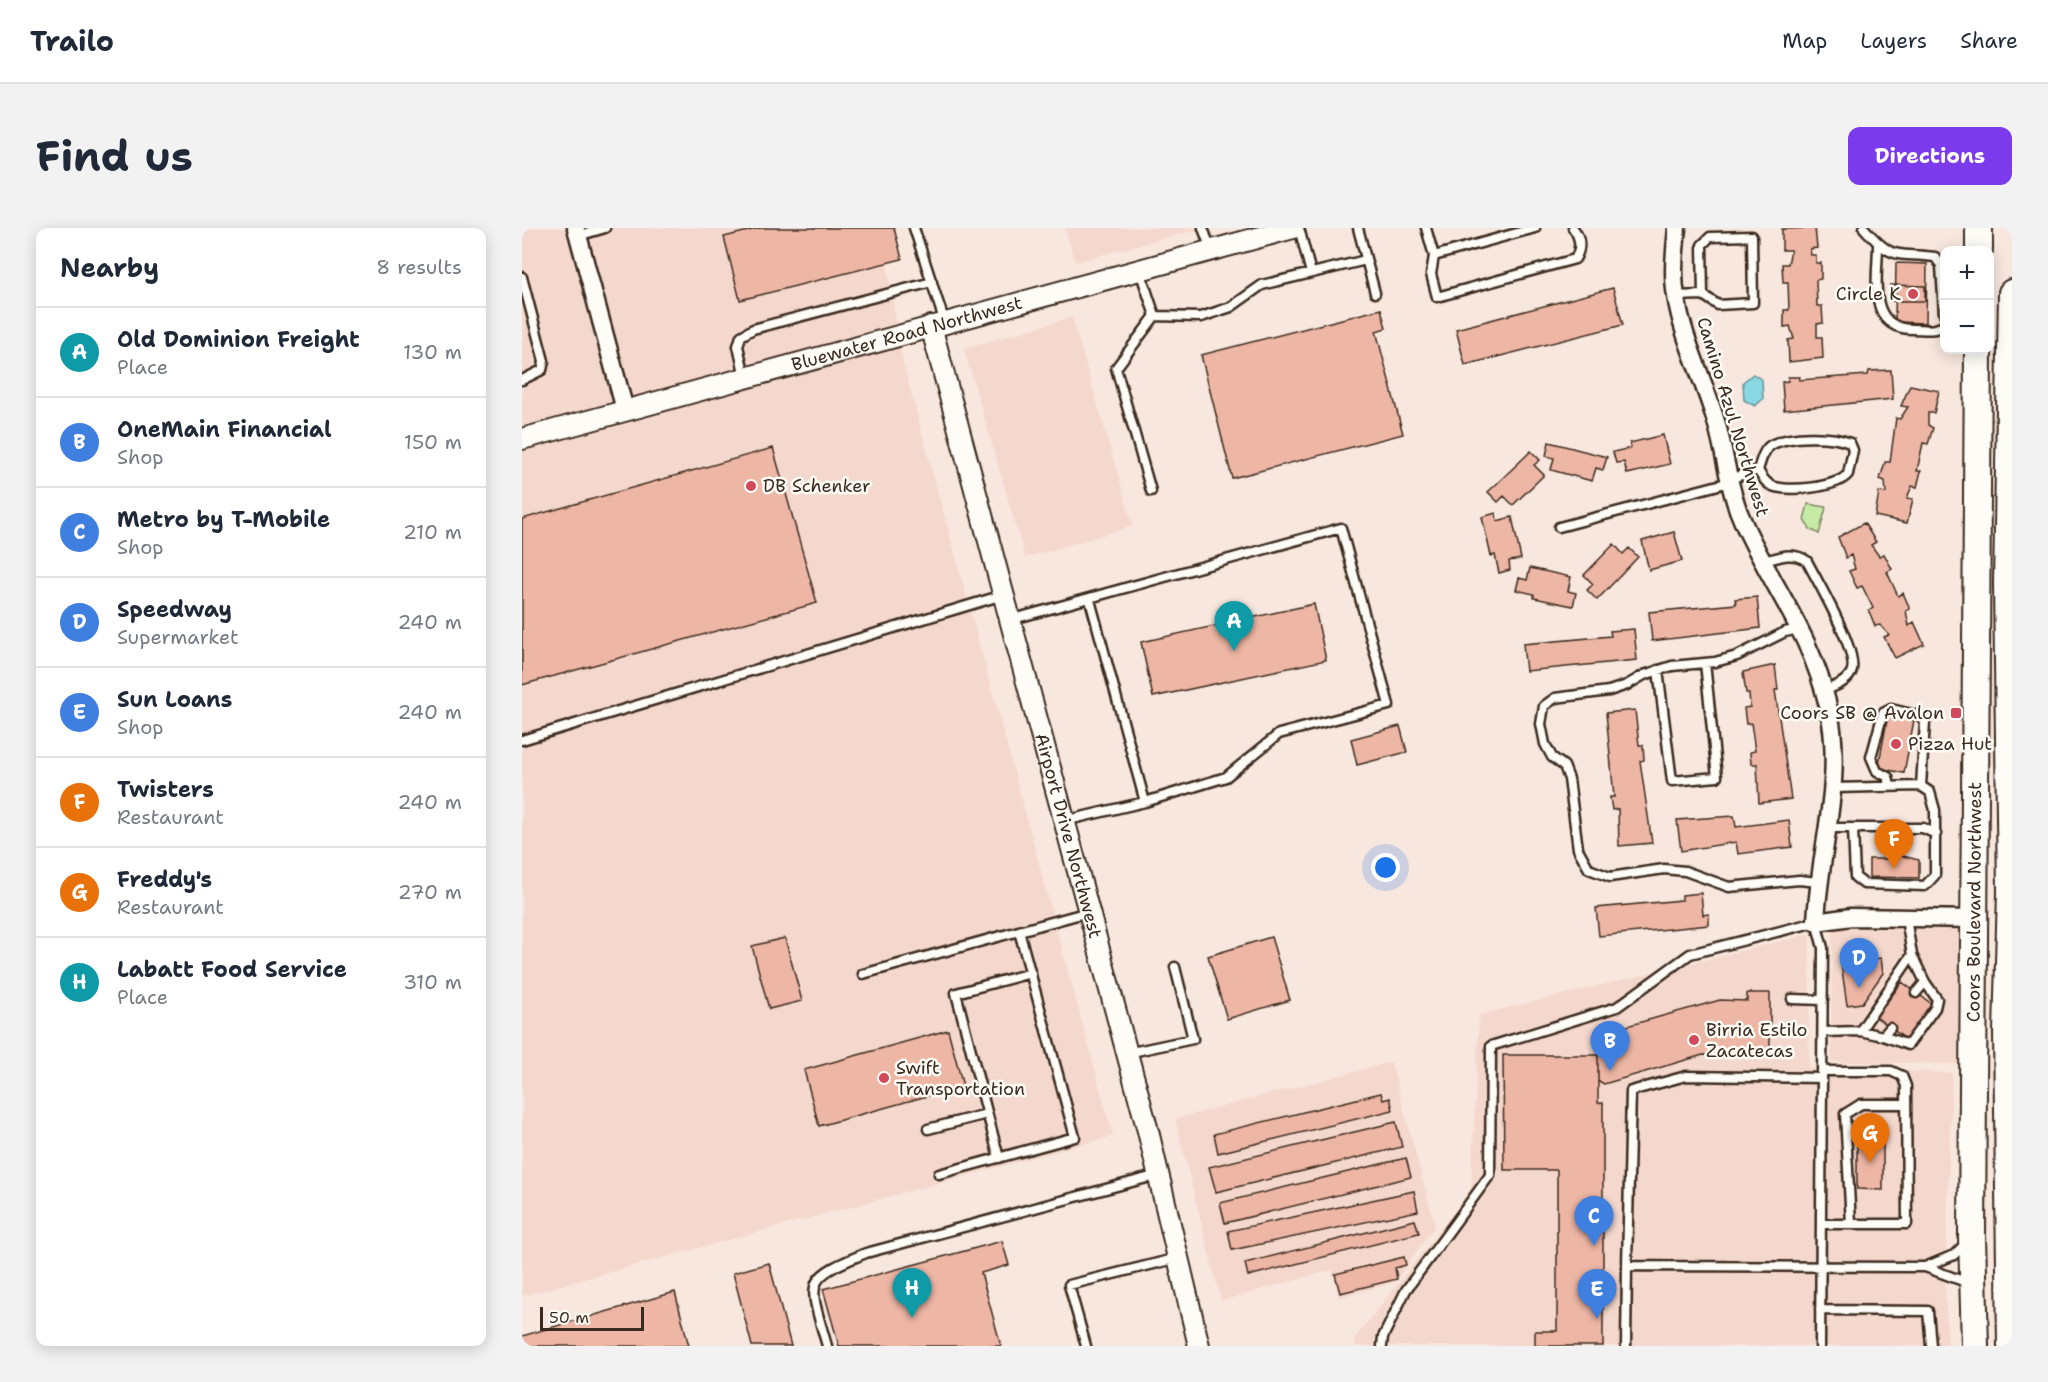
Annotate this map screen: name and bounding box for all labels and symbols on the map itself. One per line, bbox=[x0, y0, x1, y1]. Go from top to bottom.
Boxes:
place label: Circle K bbox=[1836, 282, 1901, 306]
marker: Circle K bbox=[1906, 287, 1920, 301]
street label: Bluewater Road Northwest bbox=[789, 291, 1025, 377]
street label: Camino Azul Northwest bbox=[1691, 314, 1775, 520]
place label: DB Schenker bbox=[763, 474, 870, 498]
marker: DB Schenker bbox=[744, 479, 758, 493]
pin: A bbox=[1214, 602, 1254, 651]
place label: Coors SB @ Avalon bbox=[1780, 701, 1944, 725]
marker: Coors SB @ Avalon bbox=[1949, 706, 1963, 720]
street label: Airport Drive Northwest bbox=[1029, 731, 1108, 941]
place label: Pizza Hut bbox=[1908, 732, 1992, 756]
marker: Pizza Hut bbox=[1889, 737, 1903, 751]
street label: Coors Boulevard Northwest bbox=[1961, 782, 1987, 1022]
pin: F bbox=[1874, 820, 1914, 869]
your location bbox=[1371, 853, 1400, 882]
pin: D bbox=[1840, 938, 1878, 988]
place label: Birria Estilo Zacatecas bbox=[1706, 1018, 1807, 1063]
pin: B bbox=[1590, 1022, 1630, 1071]
marker: Birria Estilo Zacatecas bbox=[1687, 1033, 1701, 1047]
place label: Swift Transportation bbox=[896, 1056, 1025, 1101]
marker: Swift Transportation bbox=[877, 1071, 891, 1085]
pin: G bbox=[1850, 1114, 1890, 1163]
pin: C bbox=[1574, 1196, 1614, 1246]
pin: H bbox=[892, 1268, 932, 1318]
pin: E bbox=[1578, 1270, 1616, 1319]
scale bar bbox=[540, 1304, 644, 1332]

